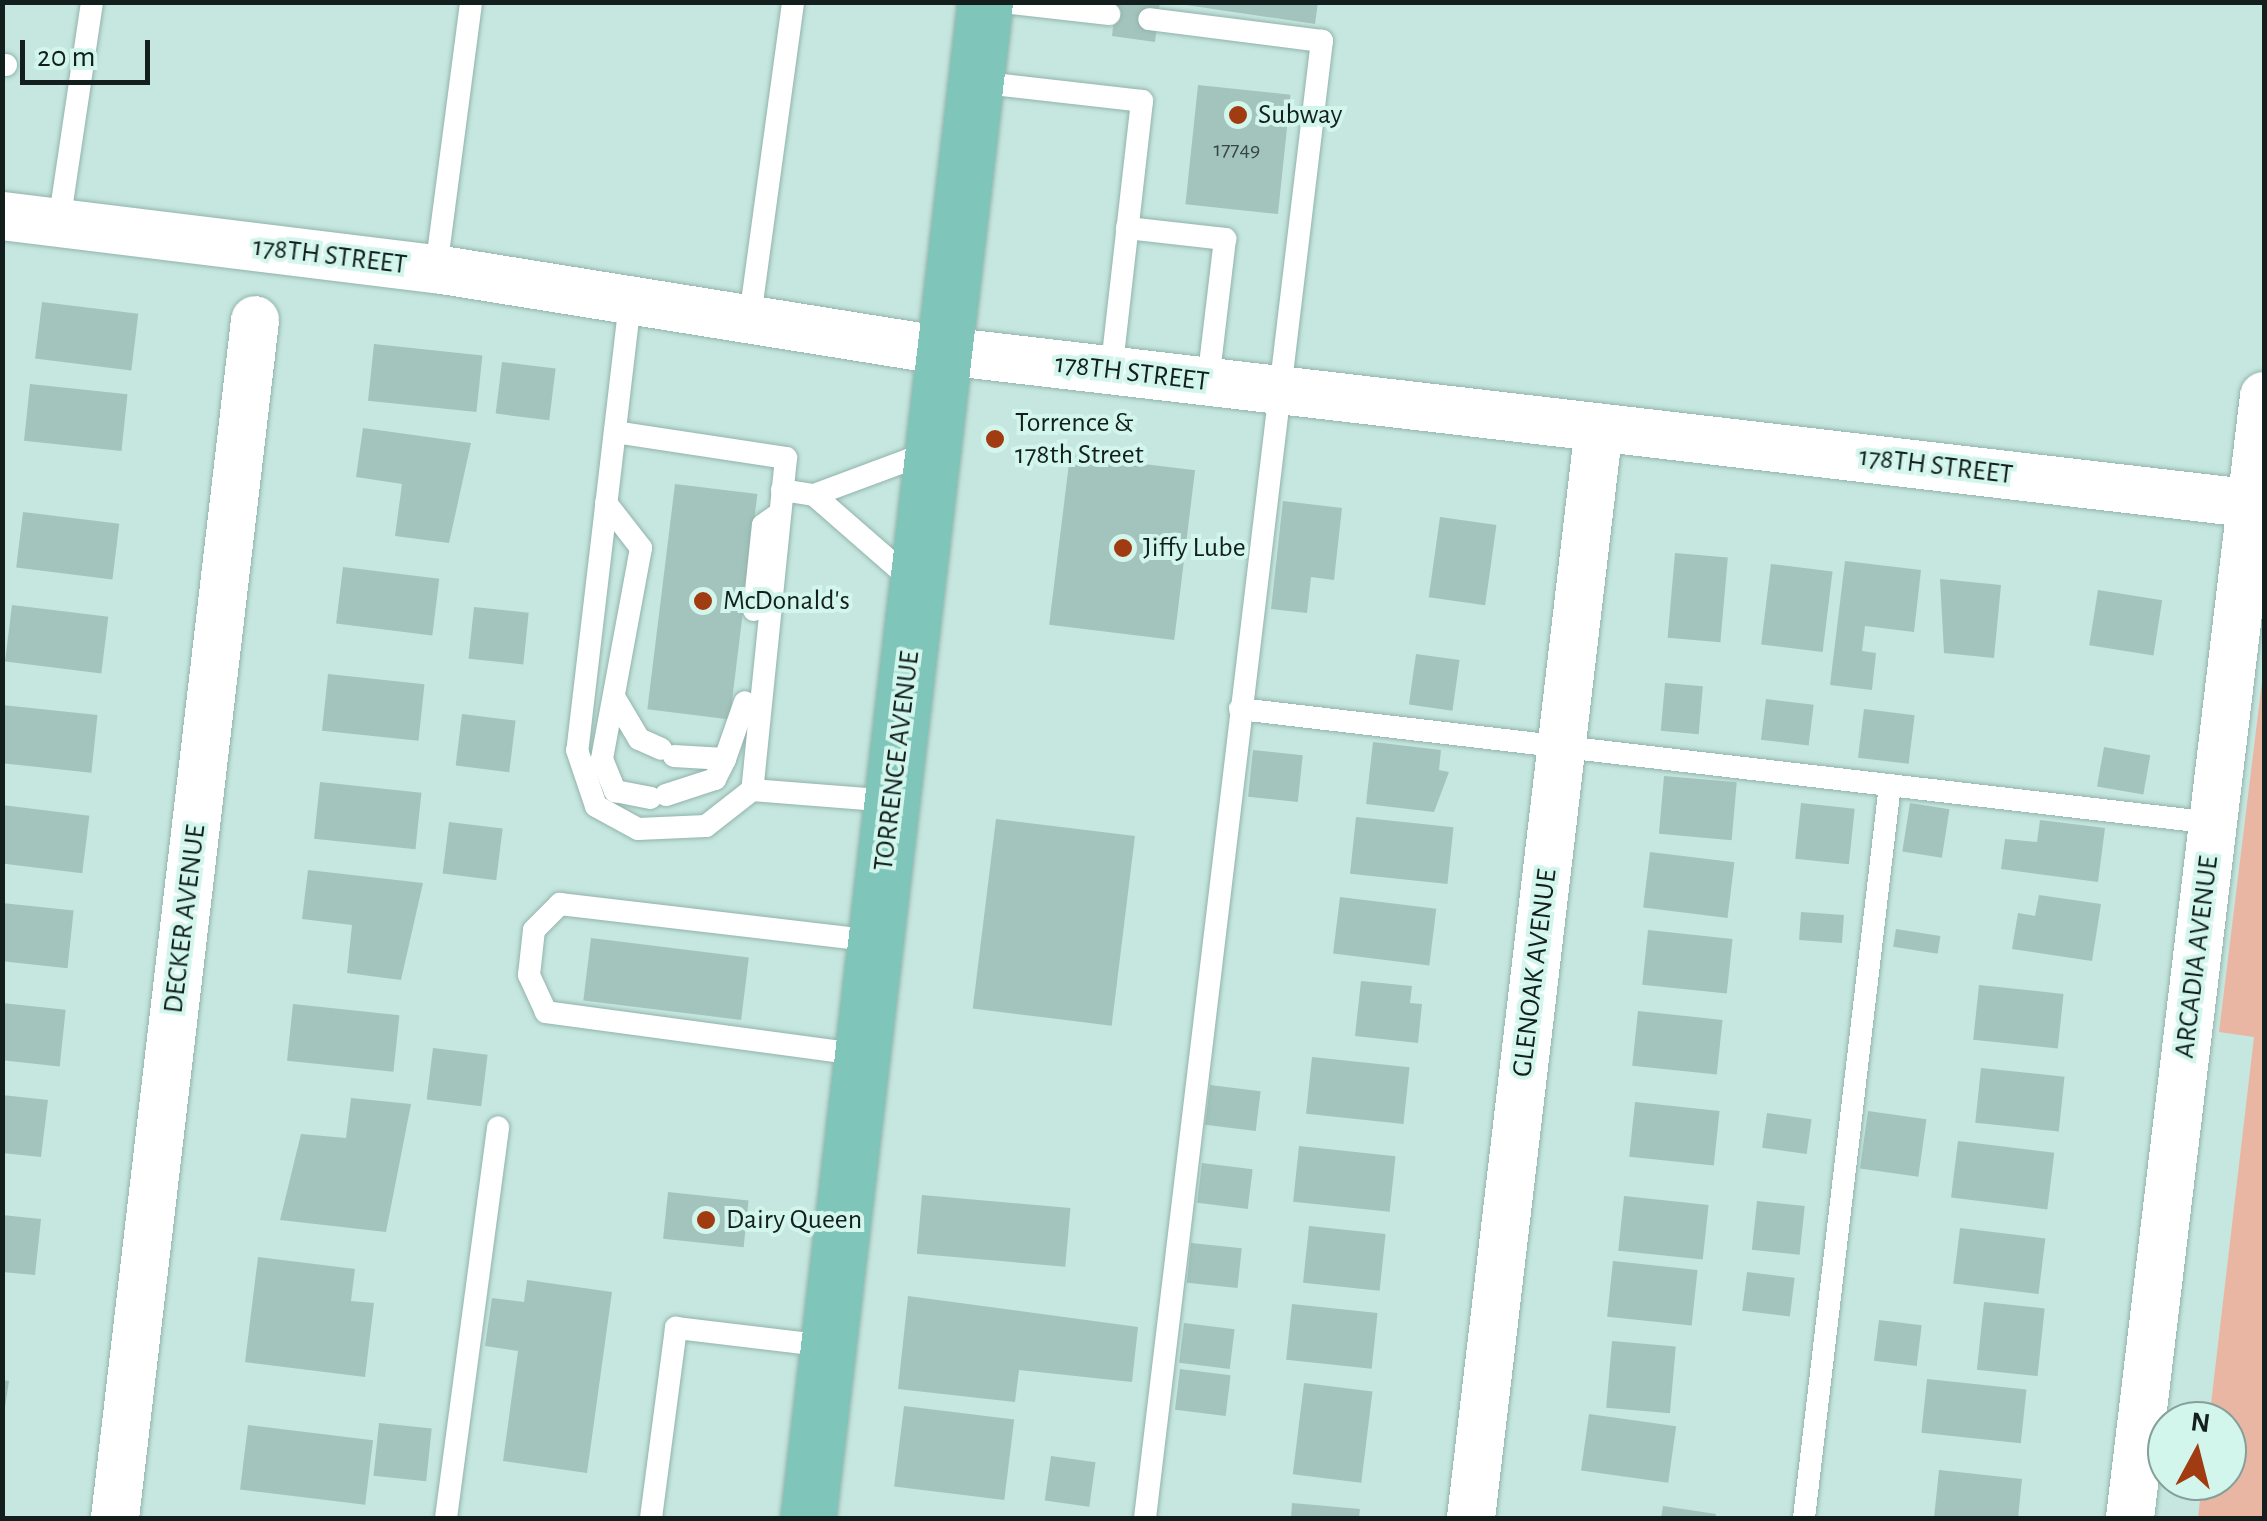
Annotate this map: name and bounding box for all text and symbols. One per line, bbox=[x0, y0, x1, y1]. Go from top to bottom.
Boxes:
scale bar bbox=[25, 20, 155, 82]
text: 20 m bbox=[37, 42, 95, 72]
place label: Subway bbox=[1258, 98, 1342, 132]
marker: Subway bbox=[1227, 104, 1249, 126]
house number: 17749 bbox=[1214, 137, 1260, 163]
street label: 178TH STREET bbox=[251, 230, 409, 282]
street label: 178TH STREET bbox=[1053, 347, 1211, 399]
place label: Torrence & 178th Street bbox=[1015, 406, 1144, 472]
marker: Torrence & 178th Street bbox=[984, 428, 1006, 450]
street label: 178TH STREET bbox=[1857, 440, 2015, 492]
place label: Jiffy Lube bbox=[1143, 531, 1246, 565]
marker: Jiffy Lube bbox=[1112, 537, 1134, 559]
place label: McDonald's bbox=[723, 584, 850, 618]
marker: McDonald's bbox=[692, 590, 714, 612]
street label: TORRENCE AVENUE bbox=[867, 649, 927, 873]
street label: DECKER AVENUE bbox=[157, 823, 213, 1015]
street label: ARCADIA AVENUE bbox=[2168, 854, 2226, 1060]
street label: GLENOAK AVENUE bbox=[1506, 867, 1564, 1079]
place label: Dairy Queen bbox=[726, 1203, 862, 1237]
marker: Dairy Queen bbox=[695, 1209, 717, 1231]
north arrow bbox=[2147, 1401, 2247, 1501]
text: N bbox=[2189, 1408, 2212, 1438]

